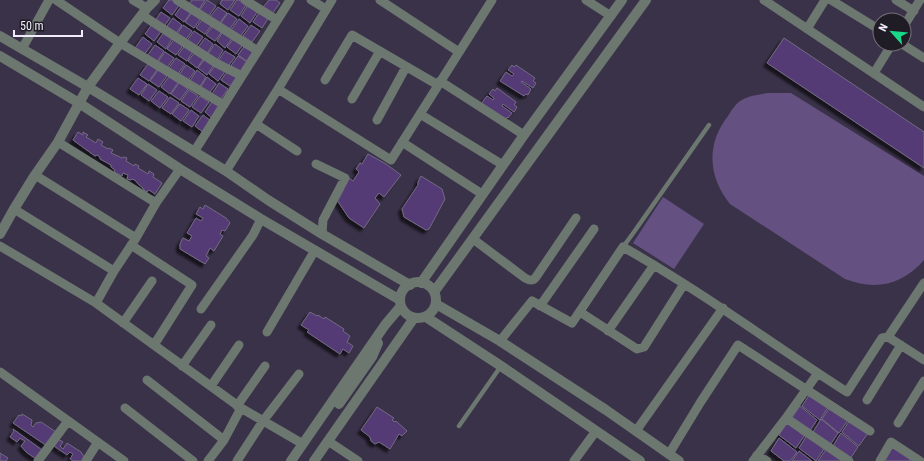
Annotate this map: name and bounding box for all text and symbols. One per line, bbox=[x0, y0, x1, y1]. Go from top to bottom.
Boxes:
scale bar bbox=[14, 12, 82, 38]
north arrow bbox=[872, 12, 912, 52]
text: 50 m bbox=[20, 19, 44, 33]
text: N bbox=[876, 22, 891, 34]

